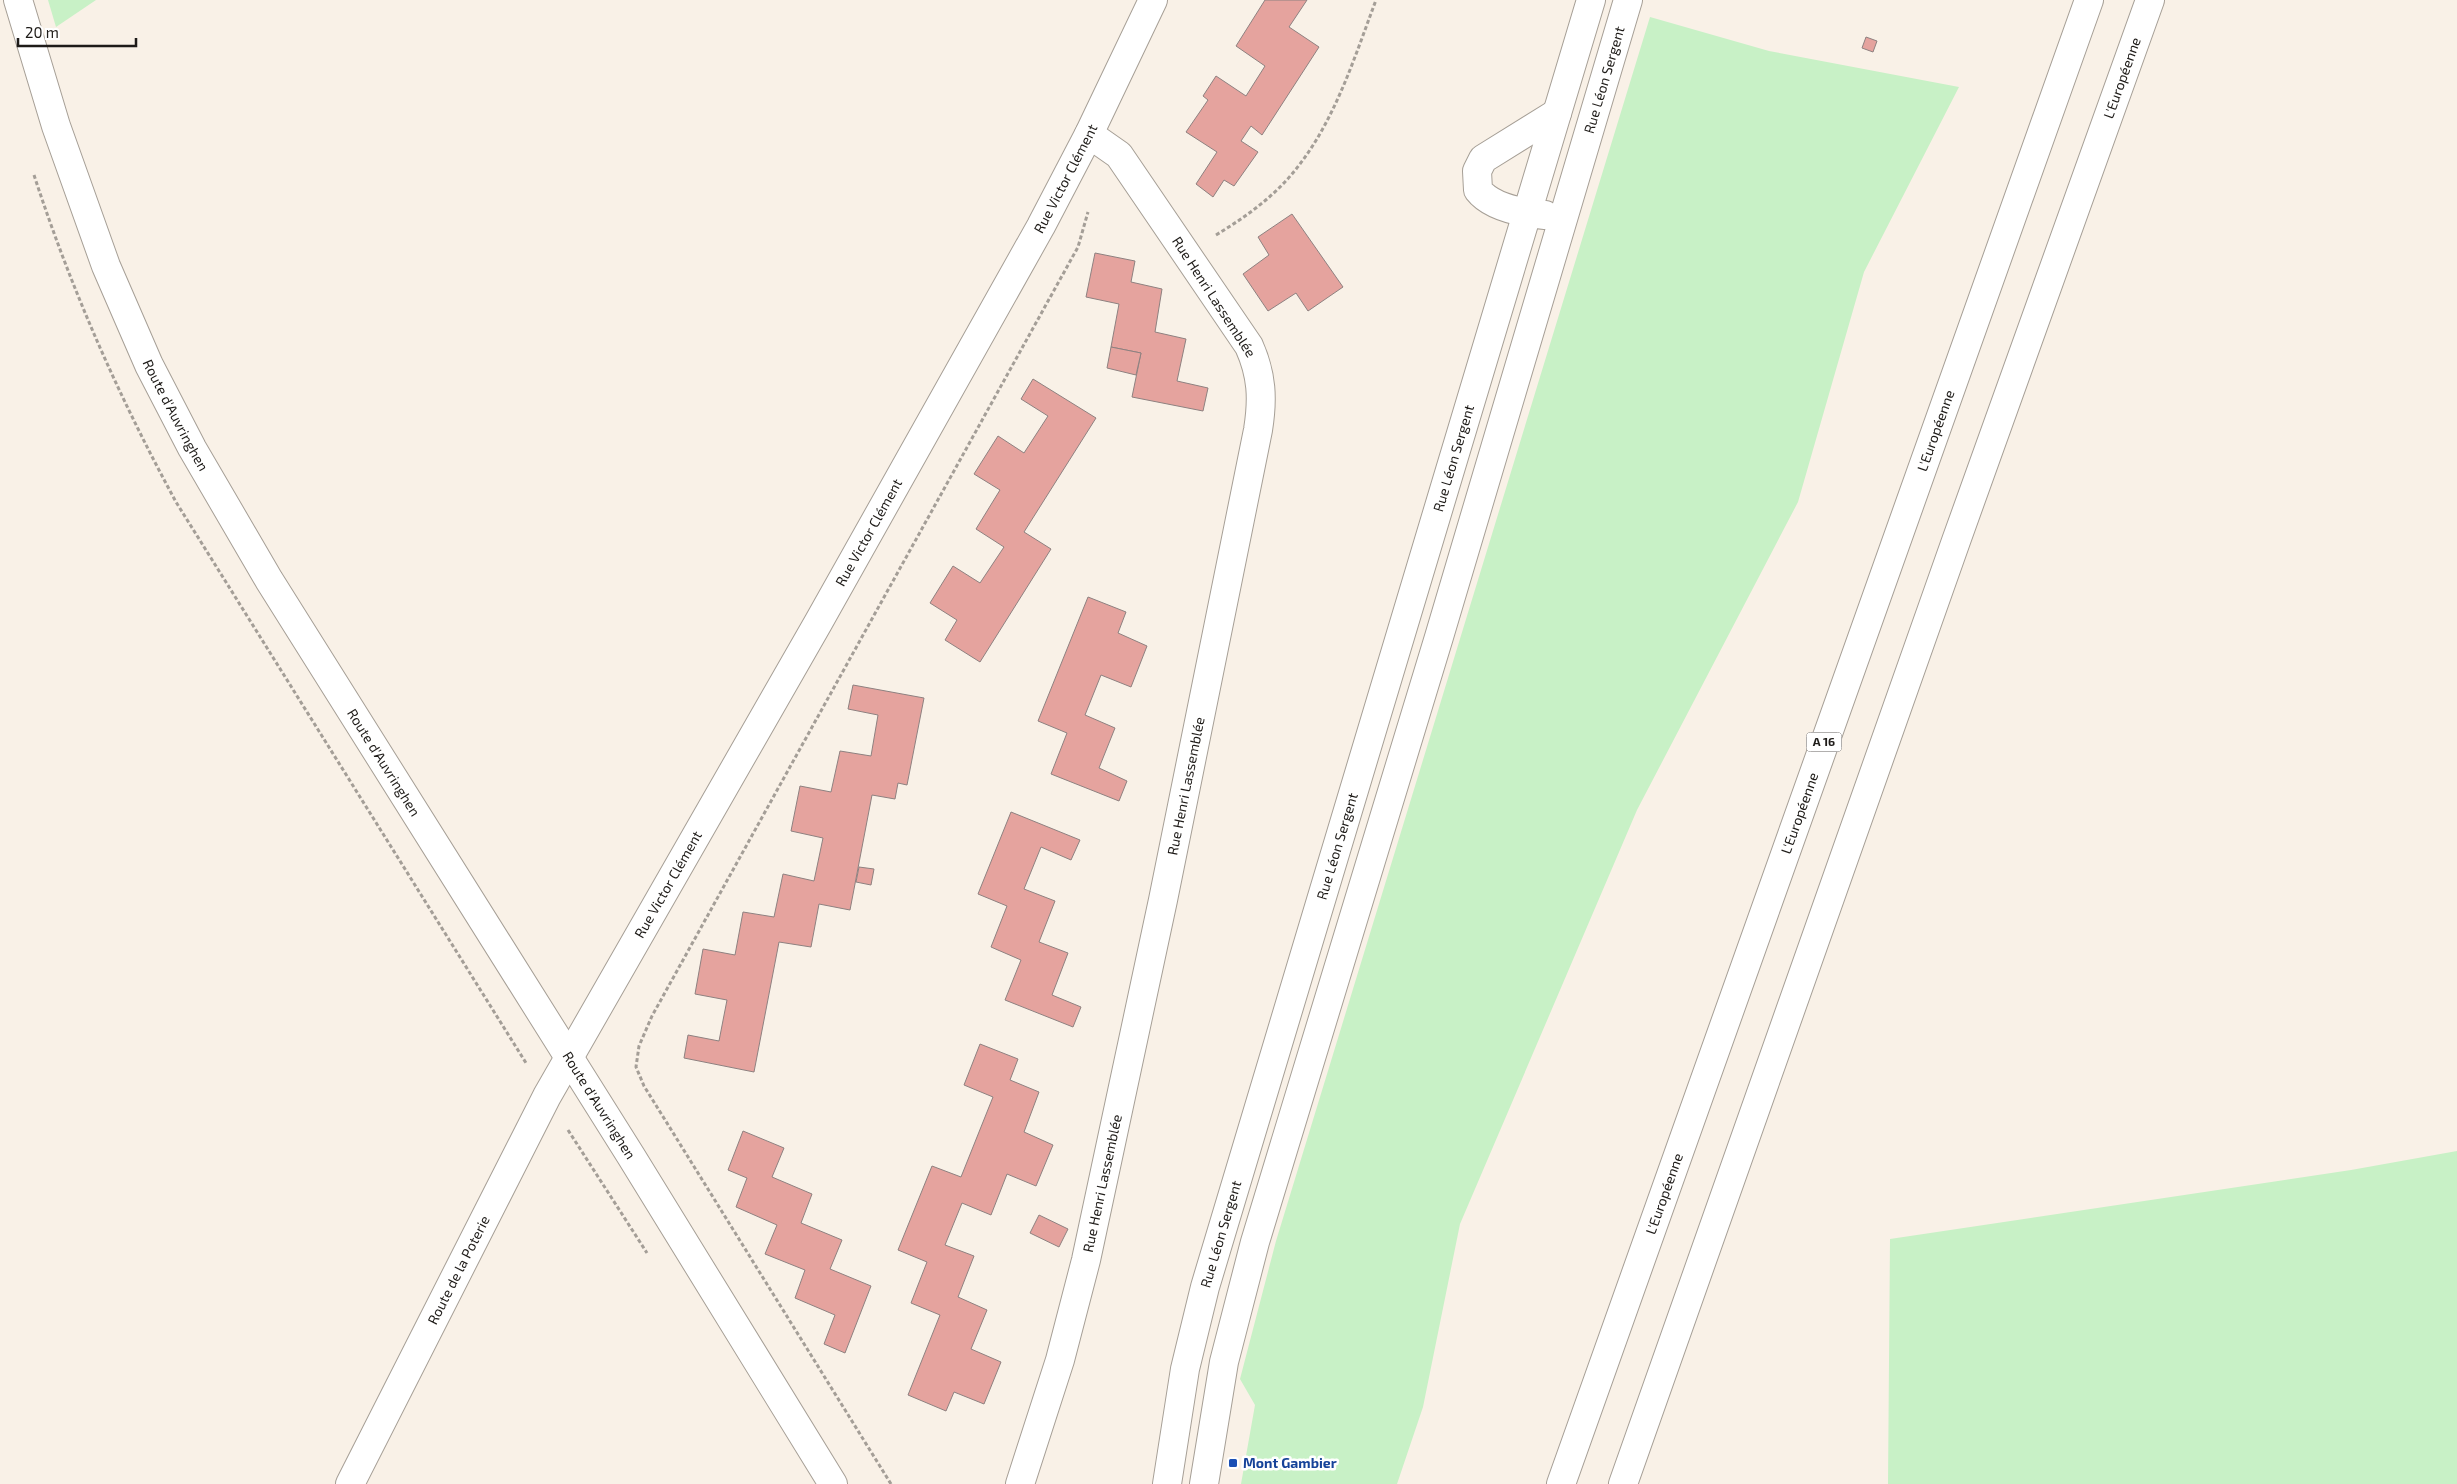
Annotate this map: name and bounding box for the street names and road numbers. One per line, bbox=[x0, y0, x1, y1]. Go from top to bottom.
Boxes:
street label: Rue Léon Sergent bbox=[1580, 24, 1628, 135]
street label: L'Européenne bbox=[2099, 35, 2144, 121]
street label: Rue Victor Clément bbox=[1030, 121, 1100, 236]
street label: Rue Henri Lassemblée bbox=[1169, 233, 1260, 360]
street label: Route d'Auvringhen bbox=[140, 357, 213, 474]
street label: L'Européenne bbox=[1913, 388, 1958, 473]
street label: Rue Léon Sergent bbox=[1429, 403, 1477, 514]
street label: Rue Victor Clément bbox=[831, 476, 905, 589]
street label: Route d'Auvringhen bbox=[344, 705, 424, 819]
street label: Rue Henri Lassemblée bbox=[1163, 715, 1208, 857]
road number: A 16 bbox=[1806, 732, 1842, 752]
street label: L'Européenne bbox=[1777, 770, 1821, 856]
street label: Rue Léon Sergent bbox=[1313, 790, 1361, 902]
street label: Rue Victor Clément bbox=[630, 828, 705, 941]
street label: Route d'Auvringhen bbox=[559, 1048, 640, 1162]
street label: Rue Henri Lassemblée bbox=[1079, 1113, 1125, 1254]
street label: L'Européenne bbox=[1641, 1151, 1686, 1237]
street label: Rue Léon Sergent bbox=[1196, 1178, 1244, 1290]
street label: Route de la Poterie bbox=[423, 1212, 493, 1327]

